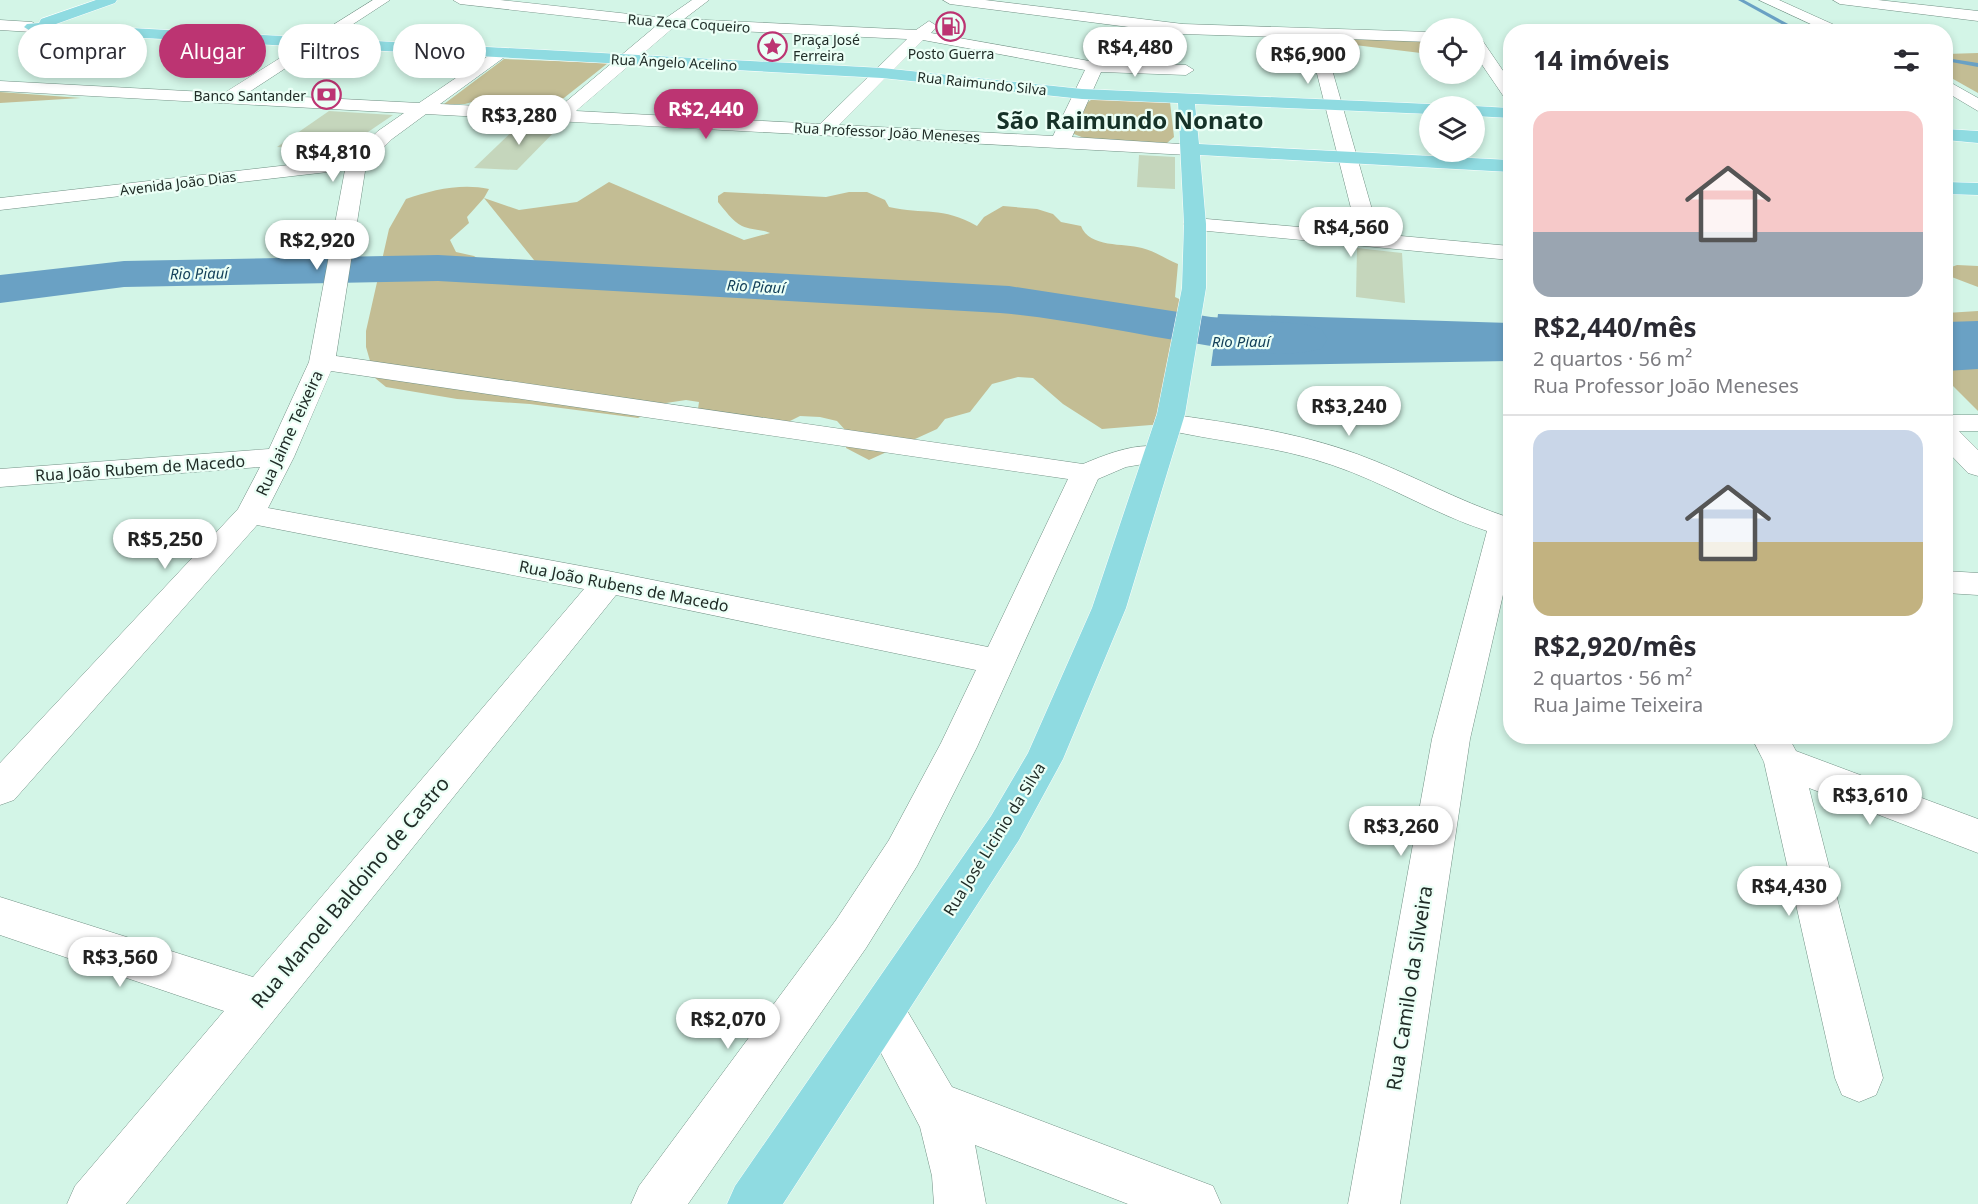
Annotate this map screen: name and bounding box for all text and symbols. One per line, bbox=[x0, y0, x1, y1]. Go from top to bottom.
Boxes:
street label: Rua Zeca Coqueiro bbox=[627, 9, 751, 37]
fuel station icon: Posto Guerra bbox=[935, 10, 967, 42]
map controls bbox=[1419, 18, 1485, 162]
button: locate bbox=[1419, 18, 1485, 84]
chip: Comprar bbox=[18, 24, 147, 78]
chip: Alugar bbox=[159, 24, 266, 78]
chip: Filtros bbox=[278, 24, 381, 78]
chip: Novo bbox=[393, 24, 486, 78]
pin: R$4,480 bbox=[1080, 27, 1190, 78]
place label: Praça José Ferreira bbox=[793, 30, 860, 65]
place icon: Praça José Ferreira bbox=[756, 31, 788, 63]
text: R$4,480 bbox=[1097, 33, 1173, 60]
pin: R$6,900 bbox=[1253, 34, 1363, 85]
text: R$6,900 bbox=[1270, 40, 1346, 67]
text: 14 imóveis bbox=[1533, 42, 1670, 78]
place label: Posto Guerra bbox=[908, 44, 994, 63]
icon: filters bbox=[1890, 44, 1923, 77]
street label: Rua Ângelo Acelino bbox=[610, 49, 738, 75]
street label: Rua Raimundo Silva bbox=[916, 67, 1048, 99]
bank icon: Banco Santander bbox=[311, 79, 343, 111]
place label: Banco Santander bbox=[194, 86, 306, 105]
pin: R$2,440 bbox=[651, 89, 761, 140]
pin: R$3,280 bbox=[464, 95, 574, 146]
text: R$2,440 bbox=[668, 95, 744, 122]
button: layers bbox=[1419, 96, 1485, 162]
text: R$3,280 bbox=[481, 101, 557, 128]
district label: São Raimundo Nonato bbox=[996, 103, 1264, 136]
street label: Rua Professor João Meneses bbox=[794, 118, 981, 146]
pin: R$4,810 bbox=[278, 132, 388, 183]
text: R$4,810 bbox=[295, 138, 371, 165]
icon: home bbox=[1674, 150, 1782, 258]
street label: Avenida João Dias bbox=[119, 166, 237, 200]
pin: R$4,560 bbox=[1296, 207, 1406, 258]
text: R$4,560 bbox=[1313, 213, 1389, 240]
pin: R$2,920 bbox=[262, 220, 372, 271]
text: R$2,920 bbox=[279, 226, 355, 253]
water label: Rio Piauí bbox=[170, 262, 230, 284]
water label: Rio Piauí bbox=[726, 274, 788, 298]
text: R$2,440/mês bbox=[1533, 309, 1697, 345]
water label: Rio Piauí bbox=[1212, 331, 1272, 351]
text: 2 quartos · 56 m² bbox=[1533, 345, 1692, 372]
street label: Rua Jaime Teixeira bbox=[250, 367, 328, 499]
text: Rua Professor João Meneses bbox=[1533, 372, 1799, 399]
pin: R$3,240 bbox=[1294, 386, 1404, 437]
text: R$3,240 bbox=[1311, 392, 1387, 419]
street label: Rua João Rubem de Macedo bbox=[34, 450, 246, 486]
icon: home bbox=[1674, 469, 1782, 577]
pin: R$5,250 bbox=[110, 519, 220, 570]
text: R$5,250 bbox=[127, 525, 203, 552]
street label: Rua João Rubens de Macedo bbox=[517, 555, 731, 617]
text: R$2,920/mês bbox=[1533, 628, 1697, 664]
text: 2 quartos · 56 m² bbox=[1533, 664, 1692, 691]
text: Rua Jaime Teixeira bbox=[1533, 691, 1703, 718]
street label: Rua José Licinio da Silva bbox=[938, 758, 1050, 920]
street label: Rua Manoel Baldoino de Castro bbox=[245, 770, 455, 1014]
pin: R$3,610 bbox=[1815, 775, 1925, 826]
text: R$3,610 bbox=[1832, 781, 1908, 808]
pin: R$3,260 bbox=[1346, 806, 1456, 857]
text: R$3,260 bbox=[1363, 812, 1439, 839]
pin: R$4,430 bbox=[1734, 866, 1844, 917]
text: R$4,430 bbox=[1751, 872, 1827, 899]
street label: Rua Camilo da Silveira bbox=[1379, 884, 1439, 1092]
pin: R$3,560 bbox=[65, 937, 175, 988]
text: R$3,560 bbox=[82, 943, 158, 970]
pin: R$2,070 bbox=[673, 999, 783, 1050]
text: R$2,070 bbox=[690, 1005, 766, 1032]

